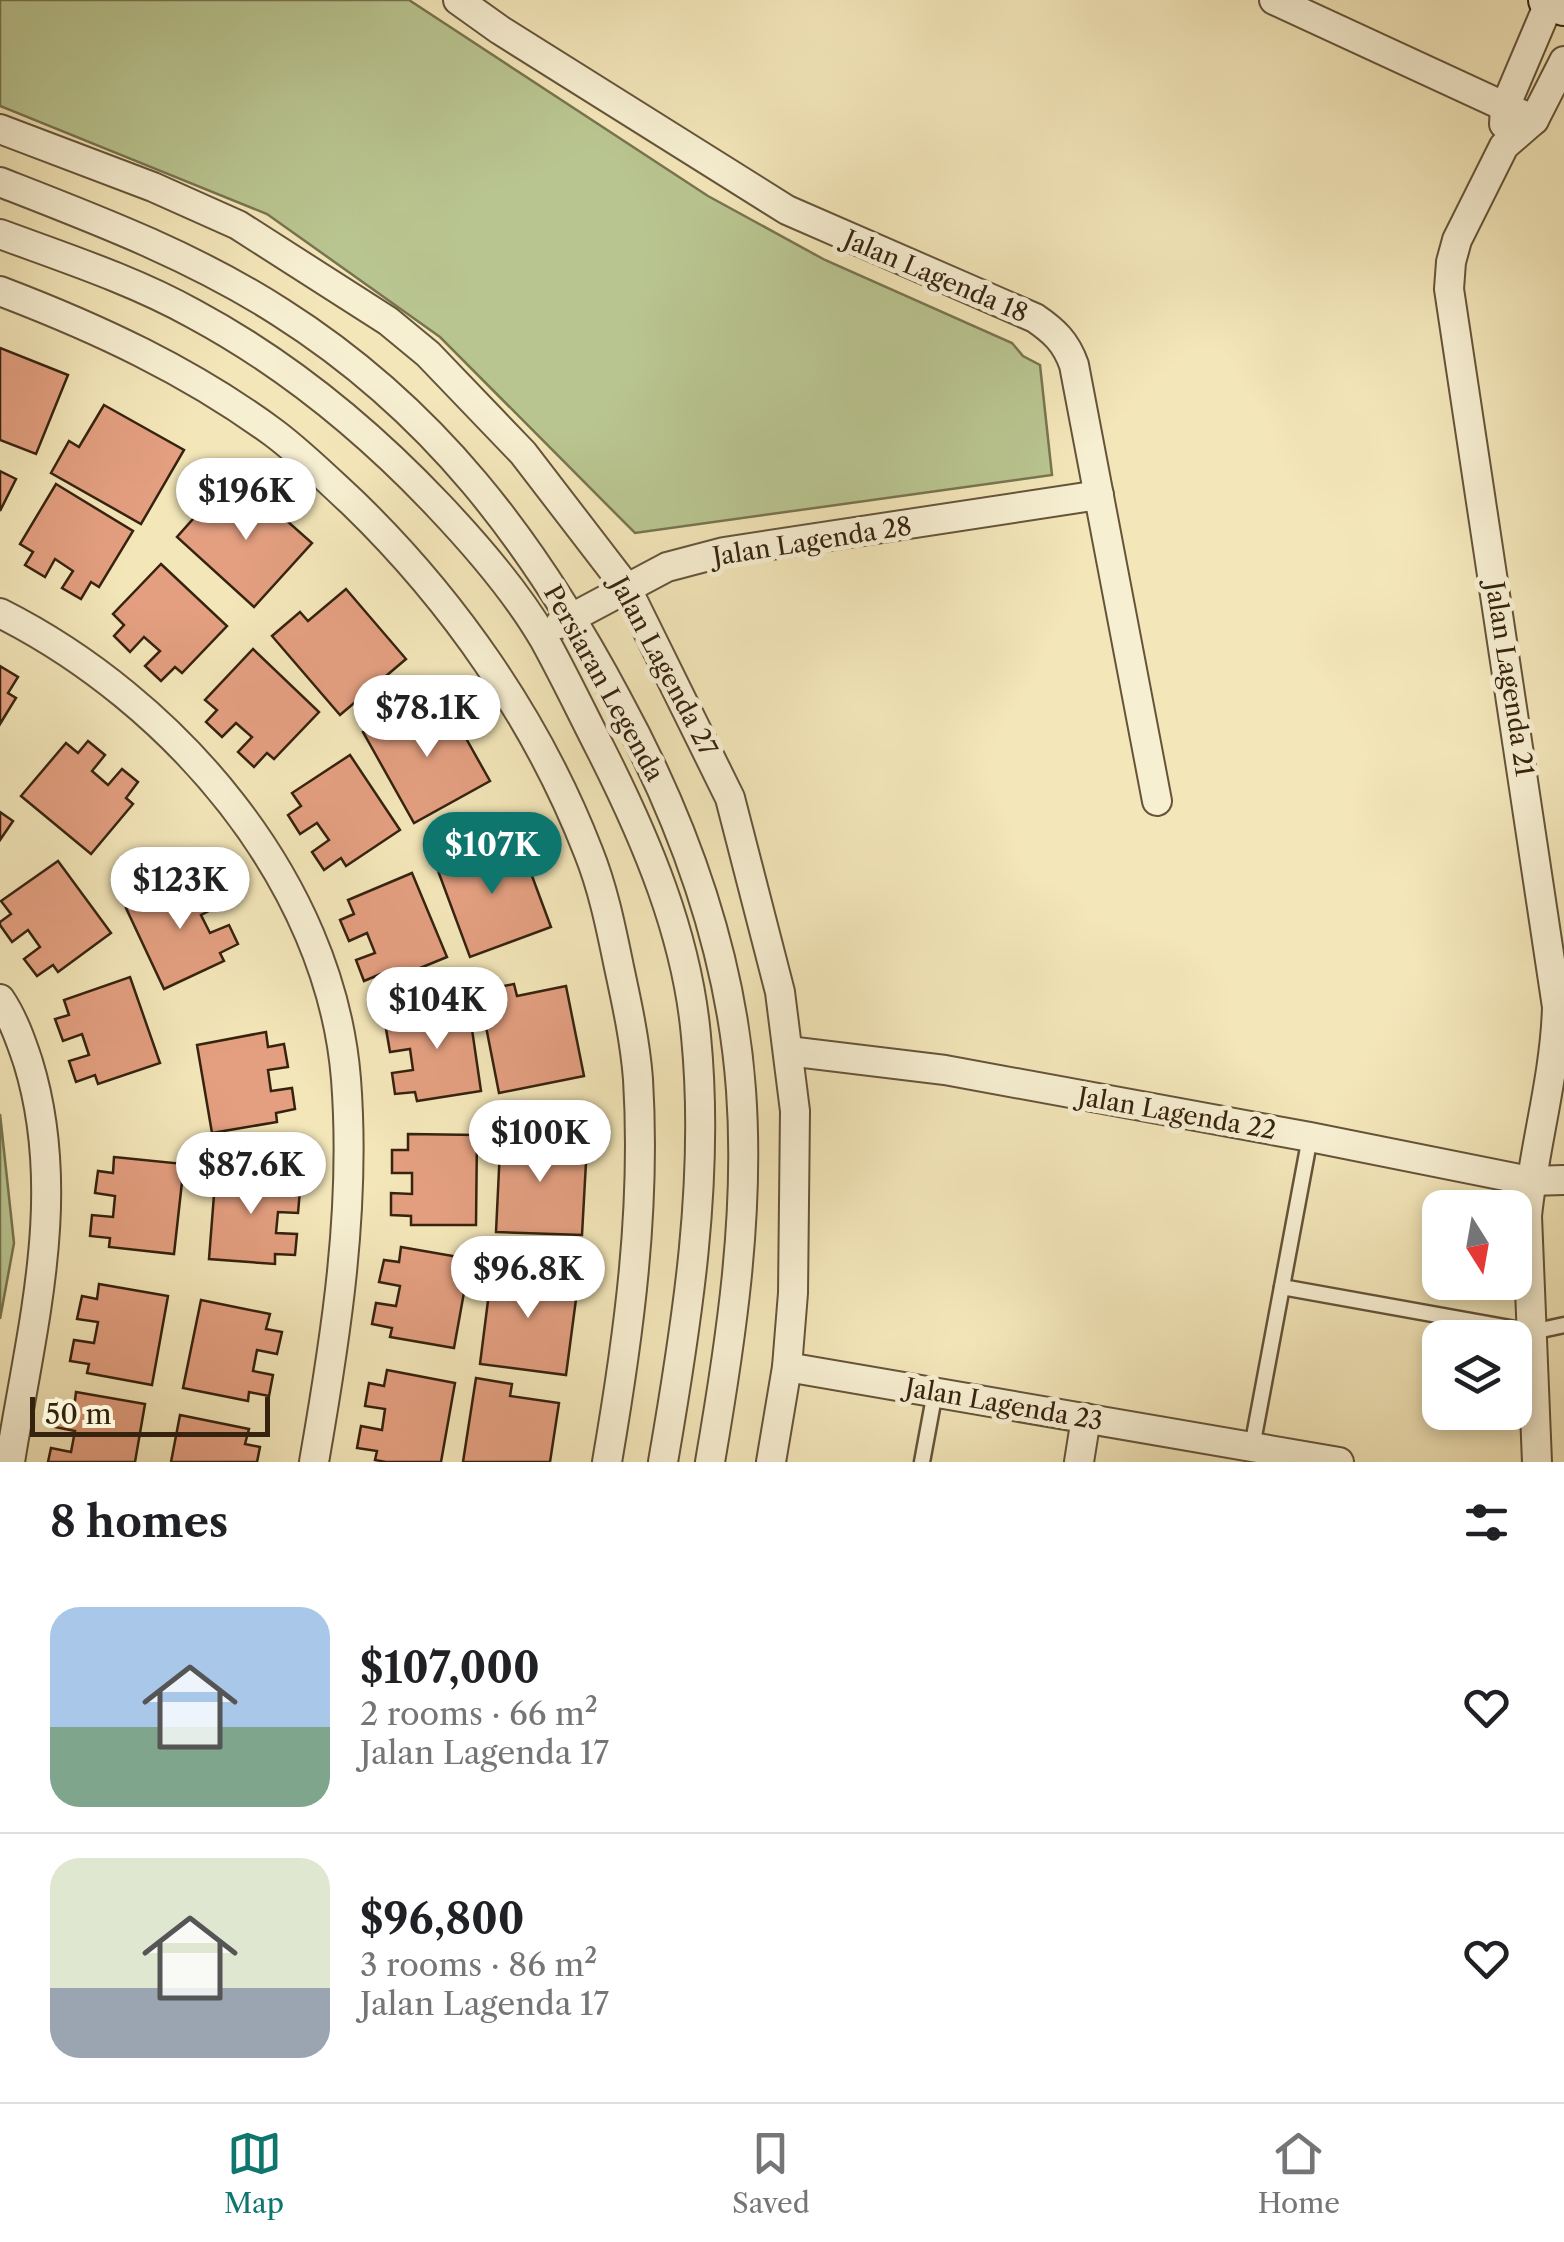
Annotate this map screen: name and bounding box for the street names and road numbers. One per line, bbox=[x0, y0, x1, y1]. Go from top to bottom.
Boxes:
street label: Jalan Lagenda 18 bbox=[835, 222, 1033, 329]
street label: Jalan Lagenda 28 bbox=[706, 510, 914, 573]
street label: Jalan Lagenda 27 bbox=[601, 568, 724, 762]
street label: Jalan Lagenda 21 bbox=[1478, 576, 1540, 779]
street label: Persiaran Legenda bbox=[537, 580, 671, 787]
street label: Jalan Lagenda 22 bbox=[1072, 1080, 1278, 1146]
street label: Jalan Lagenda 23 bbox=[899, 1371, 1105, 1437]

